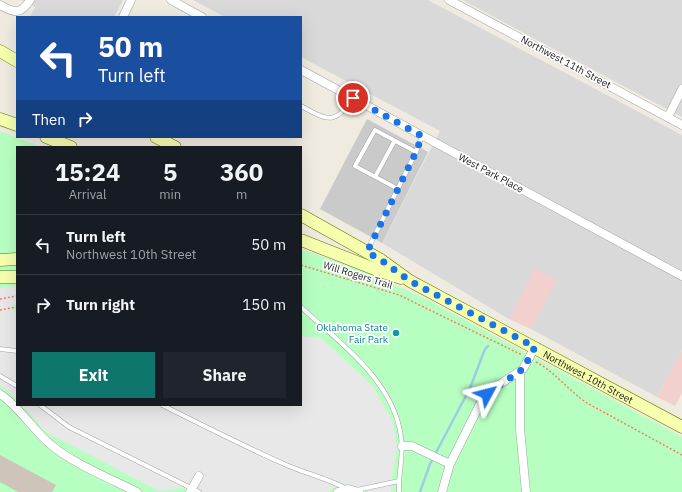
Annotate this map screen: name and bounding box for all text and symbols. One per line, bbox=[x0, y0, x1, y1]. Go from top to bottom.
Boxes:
text: 50 m bbox=[98, 28, 163, 65]
icon: left bbox=[32, 32, 84, 84]
street label: Northwest 11th Street bbox=[519, 33, 614, 92]
text: Turn left bbox=[98, 64, 166, 87]
pin bbox=[336, 81, 370, 115]
icon: arrive bbox=[342, 87, 364, 109]
icon: right bbox=[74, 108, 96, 130]
text: Then bbox=[32, 110, 66, 129]
street label: West Park Place bbox=[456, 150, 526, 196]
text: 15:24 bbox=[55, 156, 120, 188]
text: 5 bbox=[163, 156, 177, 188]
text: 360 bbox=[220, 156, 263, 188]
text: Arrival bbox=[69, 186, 107, 203]
text: min bbox=[159, 186, 181, 203]
text: m bbox=[236, 186, 247, 203]
text: Turn left bbox=[66, 227, 126, 246]
icon: left bbox=[32, 234, 54, 256]
text: 50 m bbox=[251, 235, 286, 254]
text: Northwest 10th Street bbox=[66, 246, 196, 263]
street label: Will Rogers Trail bbox=[322, 258, 395, 292]
icon: right bbox=[32, 294, 54, 316]
text: Turn right bbox=[66, 295, 135, 314]
text: 150 m bbox=[242, 295, 286, 314]
place label: Oklahoma State Fair Park bbox=[316, 321, 389, 346]
marker: Oklahoma State Fair Park bbox=[391, 328, 401, 338]
street label: Northwest 10th Street bbox=[541, 347, 636, 406]
button: Exit bbox=[32, 352, 155, 398]
button: Share bbox=[163, 352, 286, 398]
position arrow bbox=[466, 373, 508, 415]

